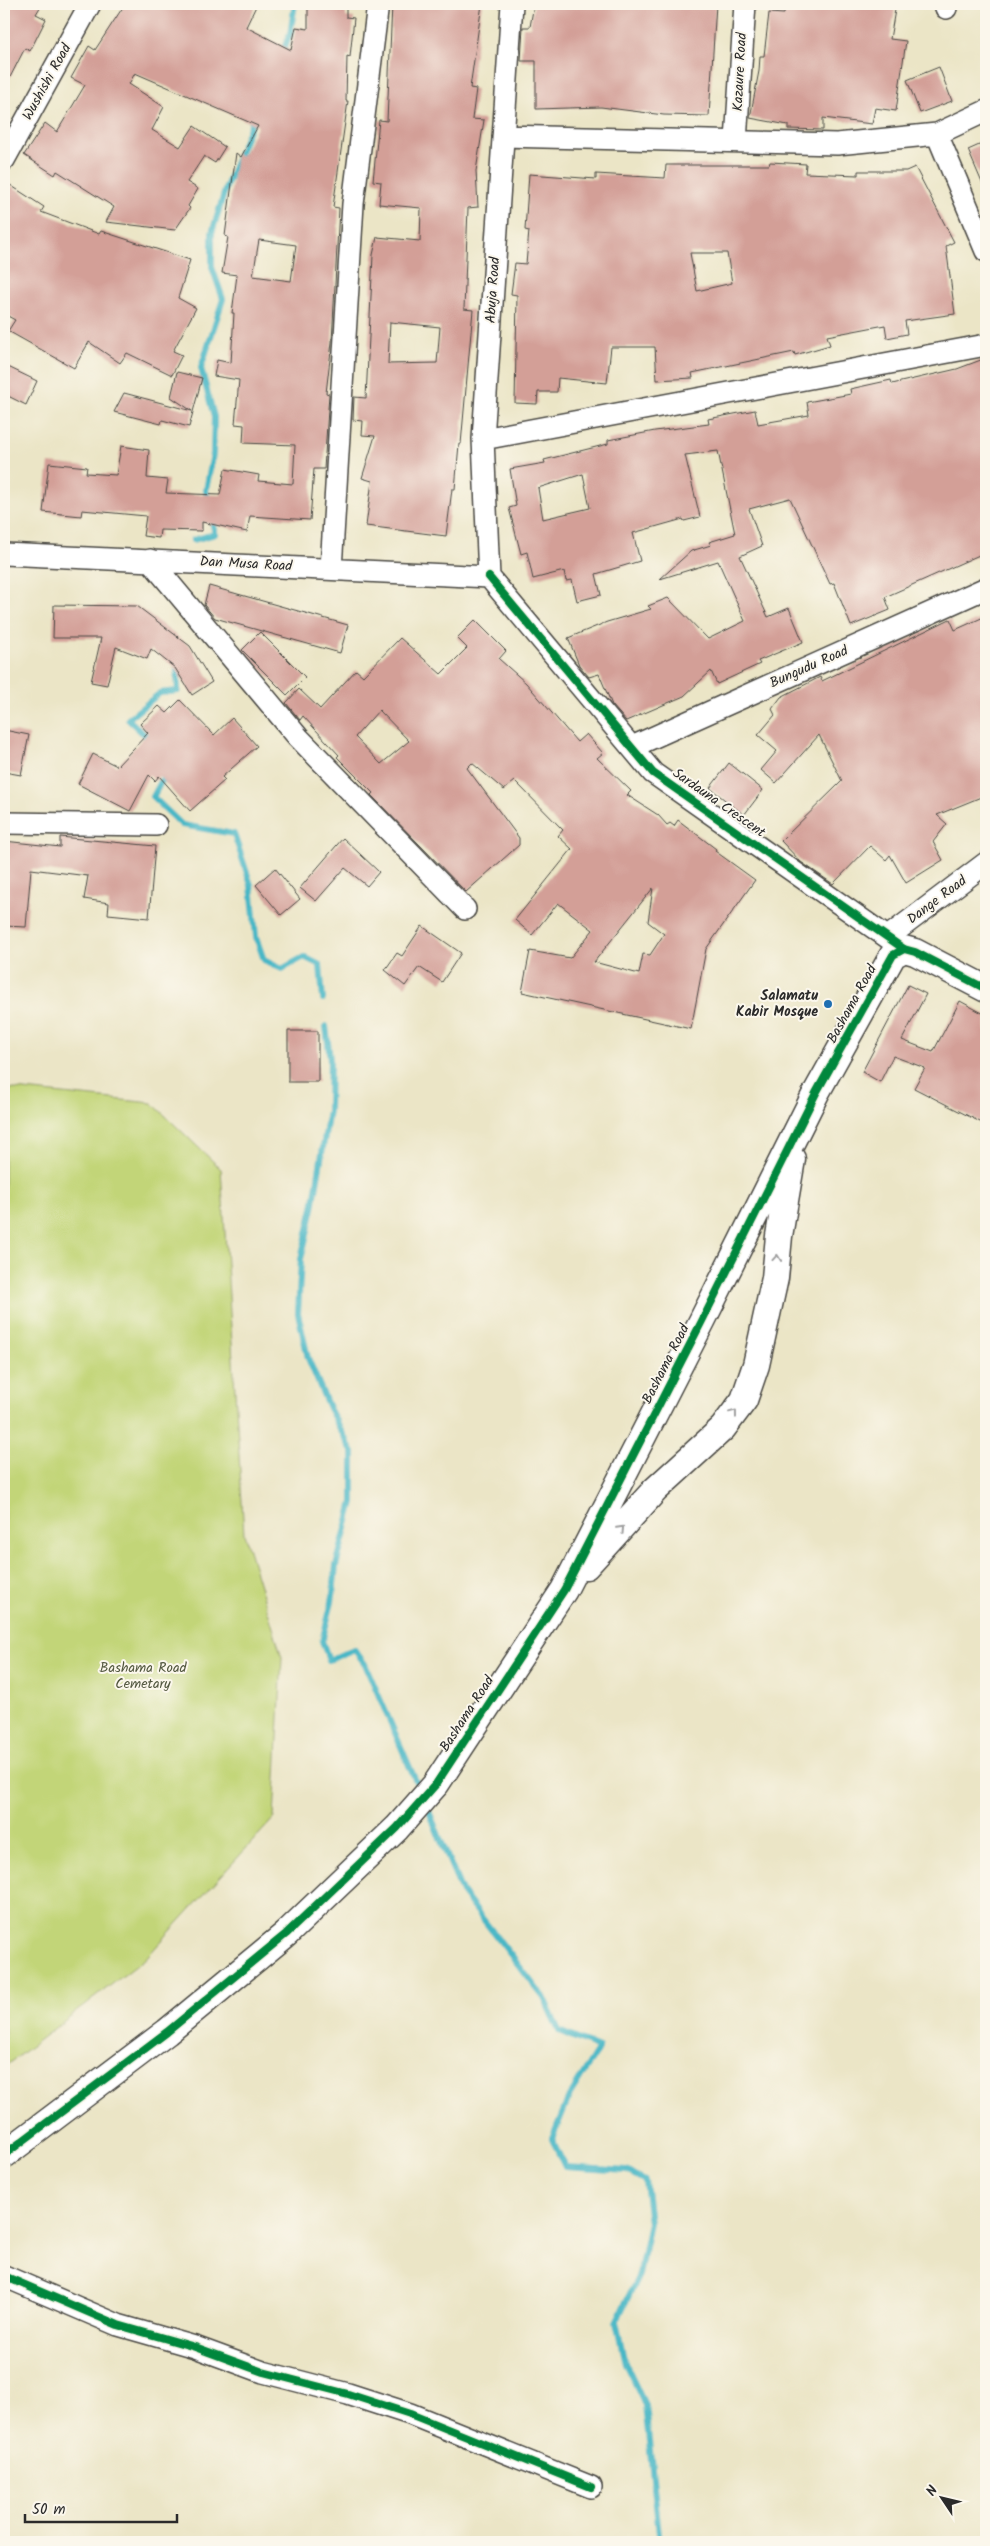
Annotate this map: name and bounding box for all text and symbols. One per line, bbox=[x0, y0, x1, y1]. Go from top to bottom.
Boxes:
street label: Kazaure Road bbox=[727, 31, 753, 112]
street label: Wushishi Road bbox=[17, 39, 78, 124]
street label: Abuja Road bbox=[480, 255, 506, 324]
street label: Dan Musa Road bbox=[199, 551, 294, 577]
street label: Bungudu Road bbox=[766, 639, 853, 694]
street label: Sardauna Crescent bbox=[668, 763, 771, 844]
street label: Dange Road bbox=[903, 870, 972, 930]
street label: Bashama Road bbox=[821, 960, 883, 1047]
place label: Salamatu Kabir Mosque bbox=[736, 985, 818, 1023]
marker: Salamatu Kabir Mosque bbox=[822, 998, 834, 1010]
one-way arrow bbox=[771, 1253, 782, 1261]
street label: Bashama Road bbox=[636, 1319, 696, 1408]
one-way arrow bbox=[728, 1409, 737, 1419]
one-way arrow bbox=[615, 1525, 624, 1534]
park label: Bashama Road Cemetary bbox=[100, 1657, 187, 1695]
street label: Bashama Road bbox=[434, 1671, 500, 1756]
north arrow bbox=[918, 2474, 968, 2524]
text: N bbox=[921, 2481, 944, 2501]
scale bar bbox=[25, 2491, 178, 2523]
text: 50 m bbox=[32, 2498, 66, 2522]

